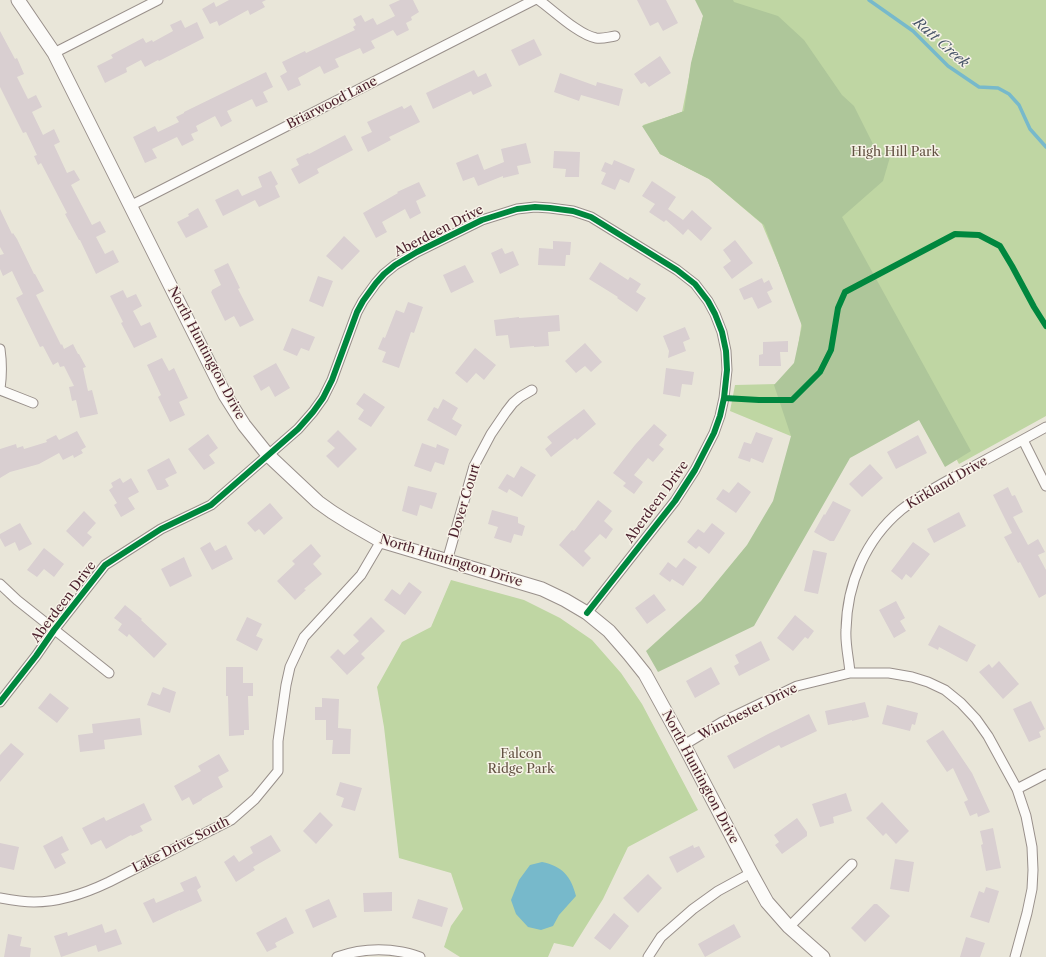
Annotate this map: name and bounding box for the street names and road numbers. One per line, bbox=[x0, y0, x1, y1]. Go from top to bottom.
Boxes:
street label: Briarwood Lane bbox=[284, 74, 380, 132]
street label: Aberdeen Drive bbox=[392, 202, 486, 260]
street label: North Huntington Drive bbox=[164, 284, 248, 422]
street label: Kirkland Drive bbox=[904, 453, 990, 513]
street label: Aberdeen Drive bbox=[622, 458, 692, 546]
street label: Dover Court bbox=[446, 462, 484, 540]
street label: North Huntington Drive bbox=[378, 532, 524, 590]
street label: Aberdeen Drive bbox=[28, 558, 100, 646]
street label: Winchester Drive bbox=[696, 680, 800, 744]
street label: North Huntington Drive bbox=[658, 708, 742, 846]
street label: Lake Drive South bbox=[130, 814, 232, 876]

